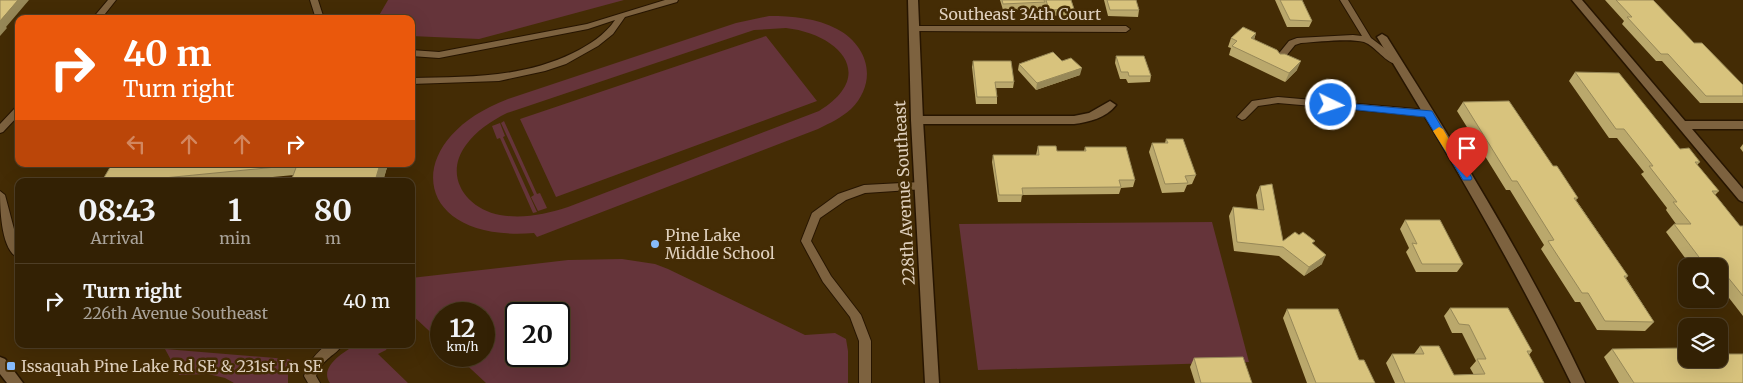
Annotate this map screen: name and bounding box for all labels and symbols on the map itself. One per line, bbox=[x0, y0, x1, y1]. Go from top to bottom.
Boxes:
street label: Southeast 34th Court bbox=[939, 4, 1102, 24]
position arrow bbox=[1304, 78, 1356, 130]
street label: 228th Avenue Southeast bbox=[889, 99, 919, 286]
pin bbox=[1446, 127, 1488, 178]
place label: Pine Lake Middle School bbox=[665, 225, 775, 263]
marker: Pine Lake Middle School bbox=[649, 238, 661, 250]
speed limit sign: 20 bbox=[505, 302, 570, 367]
place label: Issaquah Pine Lake Rd SE & 231st Ln SE bbox=[21, 356, 323, 376]
marker: Issaquah Pine Lake Rd SE & 231st Ln SE bbox=[5, 360, 17, 372]

